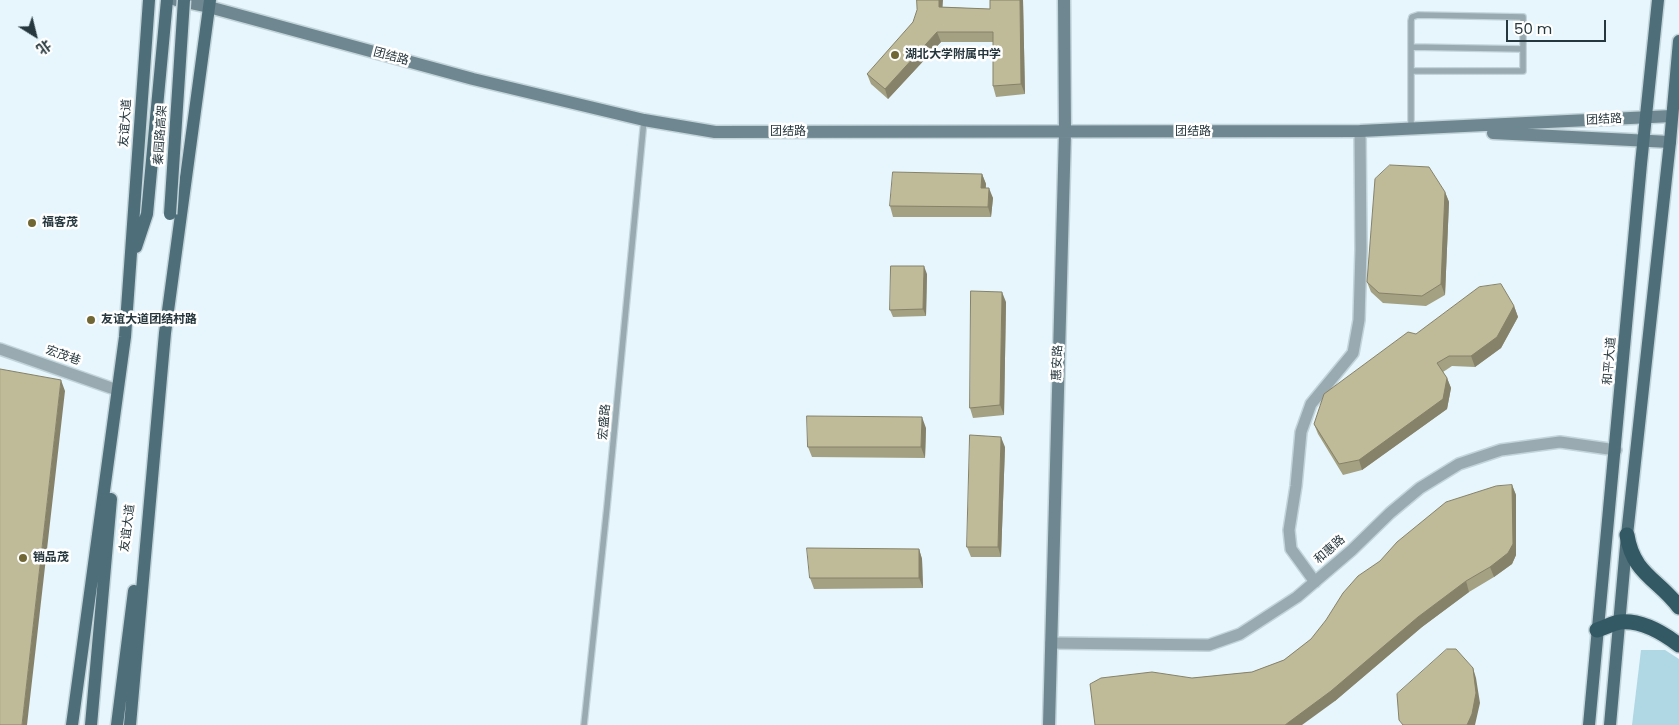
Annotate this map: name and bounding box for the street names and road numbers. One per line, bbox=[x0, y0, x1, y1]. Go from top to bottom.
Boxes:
street label: 团结路 bbox=[372, 45, 410, 69]
street label: 友谊大道 bbox=[117, 99, 135, 147]
street label: 秦园路高架 bbox=[152, 105, 170, 165]
street label: 团结路 bbox=[1586, 112, 1622, 128]
street label: 团结路 bbox=[770, 125, 806, 139]
street label: 团结路 bbox=[1175, 125, 1211, 139]
street label: 和平大道 bbox=[1601, 336, 1619, 386]
street label: 宏茂巷 bbox=[44, 343, 82, 369]
street label: 惠安路 bbox=[1050, 345, 1066, 381]
street label: 宏盛路 bbox=[596, 403, 614, 441]
street label: 友谊大道 bbox=[118, 503, 138, 553]
street label: 和惠路 bbox=[1312, 533, 1348, 567]

